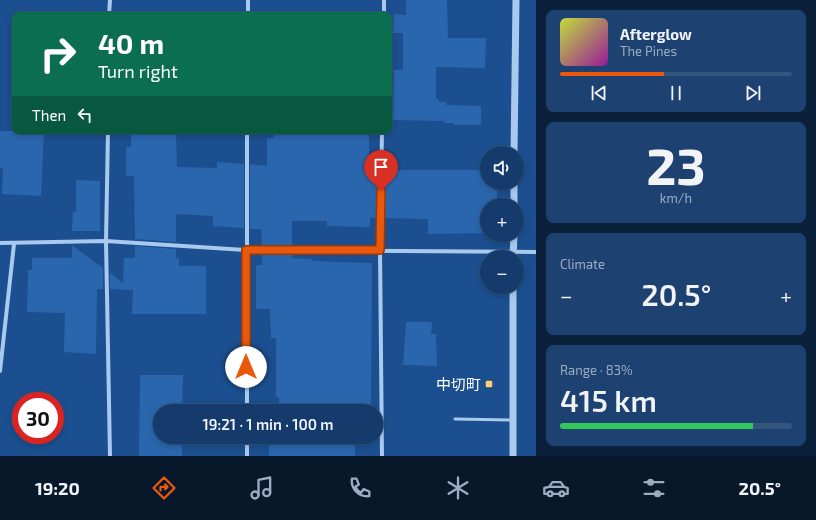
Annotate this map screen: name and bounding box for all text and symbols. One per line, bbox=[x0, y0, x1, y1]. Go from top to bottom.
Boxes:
text: Afterglow bbox=[620, 25, 692, 43]
text: 40 m bbox=[98, 26, 164, 60]
icon: right bbox=[32, 28, 84, 80]
text: The Pines bbox=[620, 43, 677, 59]
text: Turn right bbox=[98, 60, 178, 82]
icon: previous bbox=[588, 82, 610, 104]
icon: pause bbox=[665, 82, 687, 104]
icon: next bbox=[742, 82, 764, 104]
icon: left bbox=[74, 104, 96, 126]
text: Then bbox=[32, 106, 66, 124]
text: 23 bbox=[646, 133, 706, 195]
map controls bbox=[480, 146, 524, 294]
button: sound bbox=[480, 146, 524, 190]
pin bbox=[364, 150, 398, 191]
icon: arrive bbox=[370, 156, 392, 178]
text: km/h bbox=[660, 190, 692, 206]
button: + bbox=[480, 198, 524, 242]
button: − bbox=[480, 250, 524, 294]
text: Climate bbox=[560, 256, 605, 272]
text: 20.5° bbox=[641, 276, 711, 312]
text: − bbox=[560, 282, 573, 308]
text: + bbox=[780, 282, 792, 308]
position arrow bbox=[225, 346, 267, 388]
text: Range · 83% bbox=[560, 362, 633, 378]
place label: 中切町 bbox=[436, 375, 481, 393]
marker: 中切町 bbox=[484, 379, 494, 389]
text: 415 km bbox=[560, 382, 657, 418]
speed limit sign: 30 bbox=[12, 392, 64, 444]
text: 19:21 · 1 min · 100 m bbox=[203, 415, 333, 433]
icon: directions bbox=[150, 474, 178, 502]
icon: music bbox=[248, 474, 276, 502]
icon: phone bbox=[346, 474, 374, 502]
icon: climate bbox=[444, 474, 472, 502]
icon: car bbox=[542, 474, 570, 502]
icon: filters bbox=[640, 474, 668, 502]
text: 19:20 bbox=[35, 477, 80, 499]
text: 20.5° bbox=[739, 477, 781, 499]

